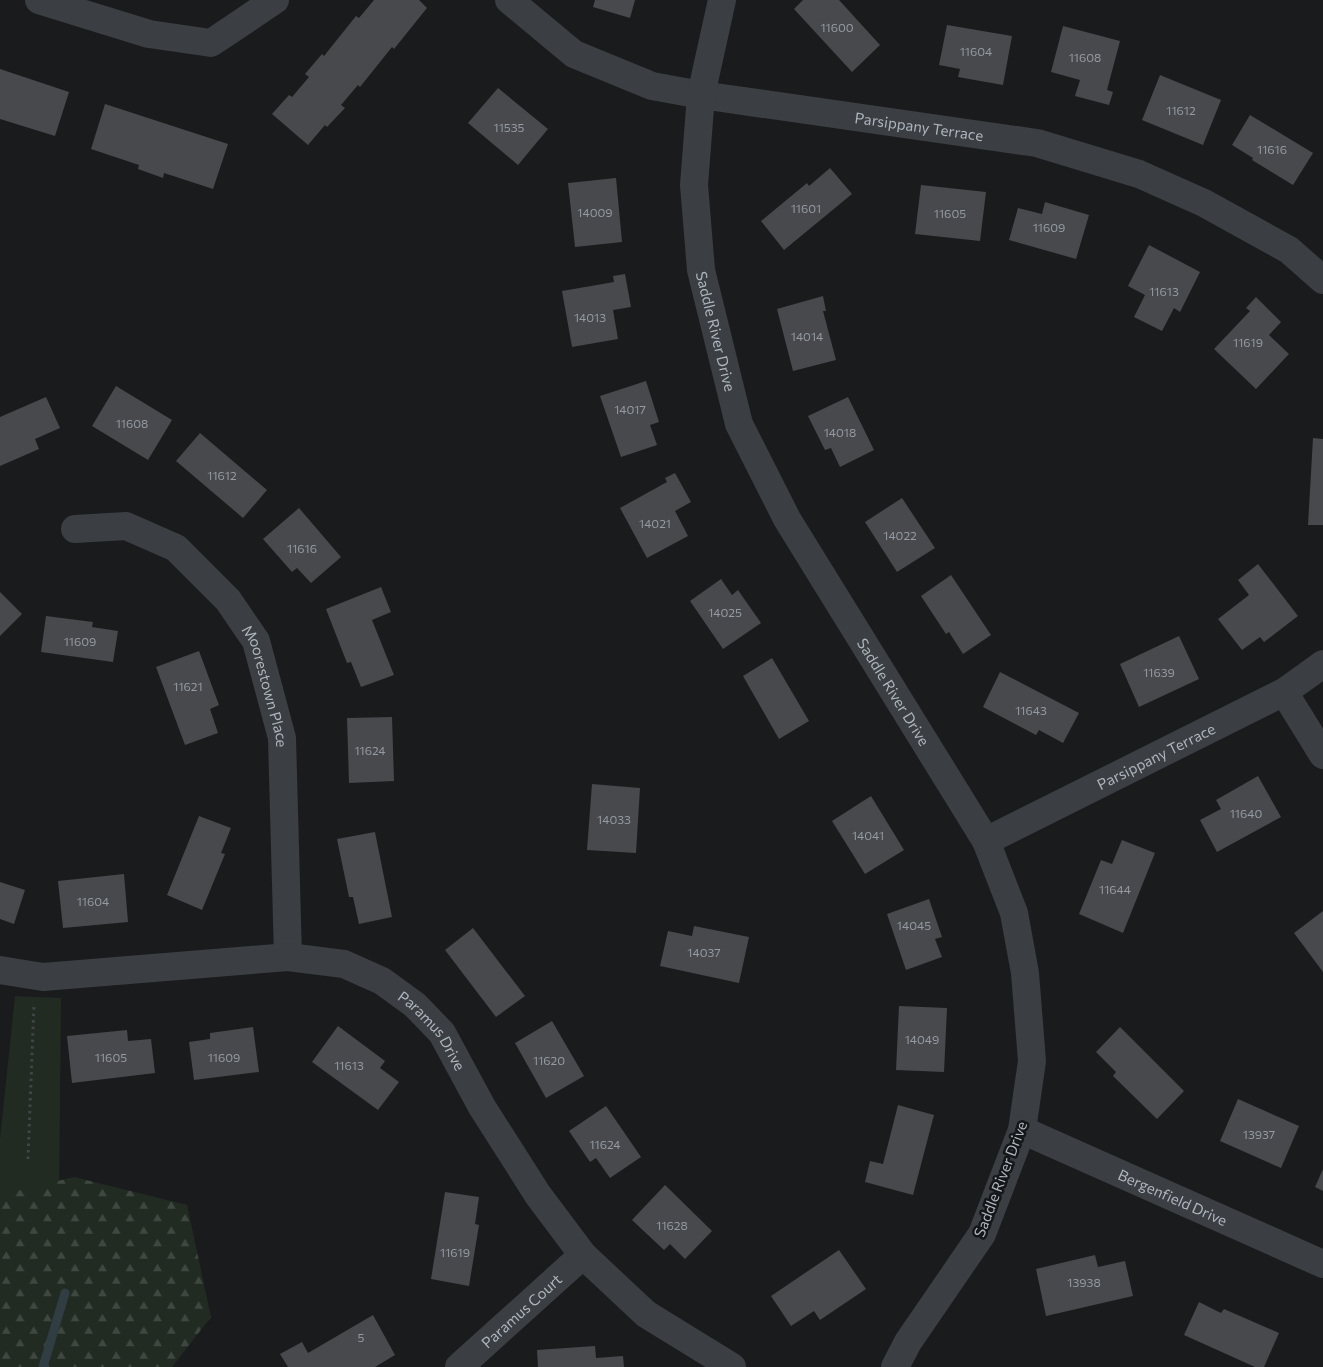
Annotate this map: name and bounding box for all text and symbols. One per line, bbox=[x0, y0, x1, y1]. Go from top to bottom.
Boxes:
house number: 11600 bbox=[820, 20, 854, 34]
house number: 11604 bbox=[960, 44, 992, 58]
house number: 11608 bbox=[1069, 50, 1101, 64]
house number: 11612 bbox=[1166, 103, 1196, 117]
street label: Parsippany Terrace bbox=[854, 108, 985, 144]
house number: 11535 bbox=[494, 120, 525, 134]
house number: 11616 bbox=[1257, 142, 1287, 156]
house number: 11601 bbox=[791, 201, 821, 215]
house number: 14009 bbox=[577, 205, 613, 219]
house number: 11605 bbox=[934, 206, 966, 220]
house number: 11609 bbox=[1033, 220, 1065, 234]
street label: Saddle River Drive bbox=[693, 269, 740, 393]
house number: 11613 bbox=[1149, 284, 1179, 298]
house number: 14013 bbox=[574, 310, 606, 324]
house number: 14014 bbox=[791, 329, 823, 343]
house number: 11619 bbox=[1233, 335, 1263, 349]
house number: 14017 bbox=[614, 402, 646, 416]
house number: 11608 bbox=[116, 416, 148, 430]
house number: 14018 bbox=[824, 425, 856, 439]
house number: 11612 bbox=[207, 468, 237, 482]
house number: 14021 bbox=[639, 516, 671, 530]
house number: 14022 bbox=[883, 528, 917, 542]
house number: 11616 bbox=[287, 541, 317, 555]
house number: 14025 bbox=[708, 605, 742, 619]
street label: Moorestown Place bbox=[239, 621, 291, 748]
house number: 11609 bbox=[64, 634, 96, 648]
street label: Saddle River Drive bbox=[854, 635, 934, 749]
house number: 11639 bbox=[1143, 665, 1175, 679]
house number: 11621 bbox=[173, 679, 203, 693]
house number: 11643 bbox=[1015, 703, 1047, 717]
street label: Parsippany Terrace bbox=[1094, 719, 1218, 793]
house number: 11624 bbox=[354, 743, 386, 757]
house number: 11640 bbox=[1230, 806, 1262, 820]
house number: 14033 bbox=[597, 812, 631, 826]
house number: 14041 bbox=[852, 828, 884, 842]
house number: 11644 bbox=[1099, 882, 1131, 896]
house number: 11604 bbox=[77, 894, 109, 908]
house number: 14045 bbox=[897, 918, 931, 932]
house number: 14037 bbox=[687, 945, 721, 959]
street label: Paramus Drive bbox=[395, 987, 469, 1073]
house number: 14049 bbox=[905, 1032, 939, 1046]
house number: 11605 bbox=[95, 1050, 127, 1064]
house number: 11609 bbox=[208, 1050, 240, 1064]
house number: 11620 bbox=[533, 1053, 565, 1067]
house number: 11613 bbox=[334, 1058, 364, 1072]
street label: Saddle River Drive bbox=[970, 1118, 1030, 1240]
house number: 13937 bbox=[1243, 1127, 1275, 1141]
house number: 11624 bbox=[589, 1137, 621, 1151]
street label: Bergenfield Drive bbox=[1115, 1165, 1230, 1229]
house number: 11628 bbox=[656, 1218, 688, 1232]
house number: 11619 bbox=[440, 1245, 470, 1259]
street label: Paramus Court bbox=[477, 1270, 565, 1352]
house number: 13938 bbox=[1067, 1275, 1101, 1289]
house number: 5 bbox=[358, 1330, 365, 1344]

